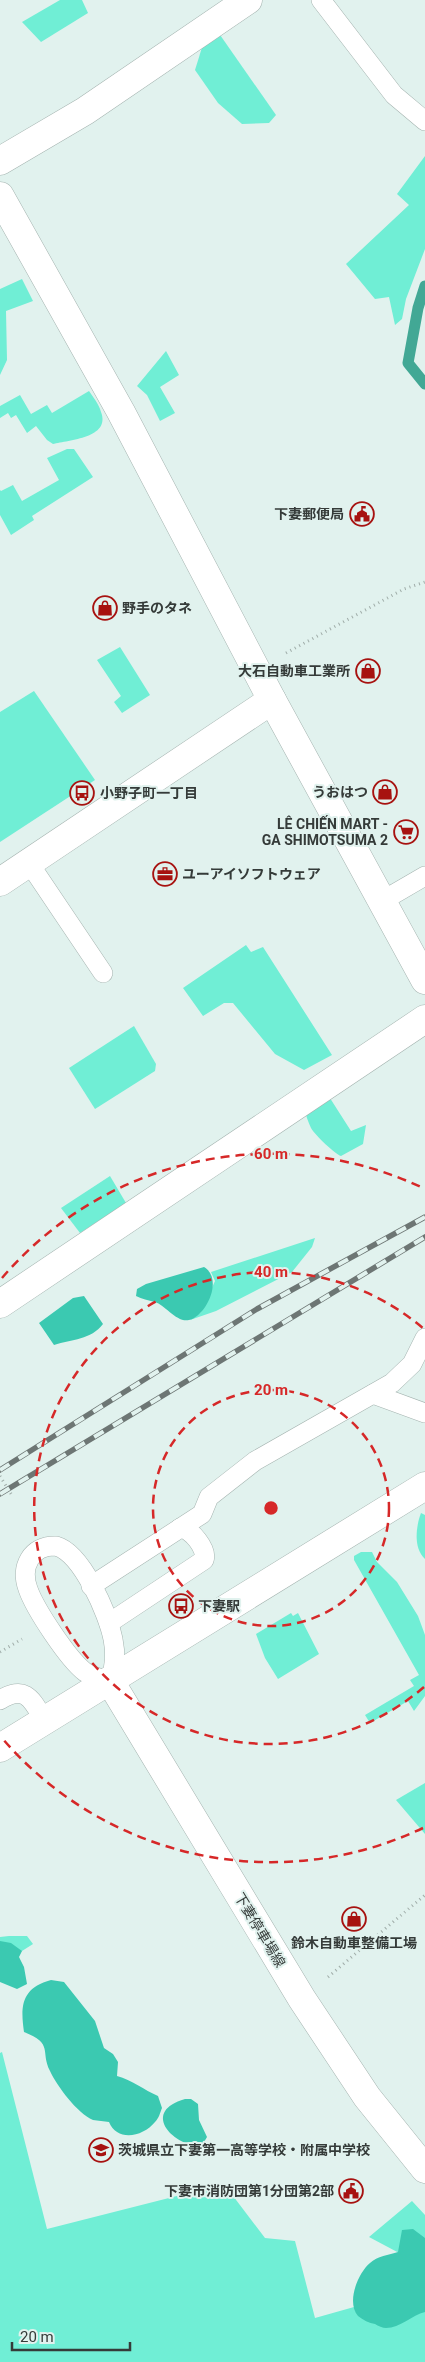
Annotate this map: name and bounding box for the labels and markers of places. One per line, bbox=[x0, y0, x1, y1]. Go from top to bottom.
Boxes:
public building icon: 下妻郵便局 bbox=[349, 501, 375, 527]
place label: 下妻郵便局 bbox=[274, 506, 344, 522]
shop icon: 野手のタネ bbox=[92, 595, 118, 621]
place label: 野手のタネ bbox=[122, 600, 192, 616]
shop icon: 大石自動車工業所 bbox=[355, 658, 381, 684]
place label: 大石自動車工業所 bbox=[238, 663, 350, 679]
shop icon: うおはつ bbox=[372, 779, 398, 805]
bus stop icon: 小野子町一丁目 bbox=[69, 780, 95, 806]
place label: うおはつ bbox=[312, 784, 368, 800]
place label: 小野子町一丁目 bbox=[100, 785, 198, 801]
place label: LÊ CHIẾN MART - GA SHIMOTSUMA 2 bbox=[262, 815, 388, 848]
supermarket icon: LÊ CHIẾN MART - GA SHIMOTSUMA 2 bbox=[393, 819, 419, 845]
office icon: ユーアイソフトウェア bbox=[152, 861, 178, 887]
place label: ユーアイソフトウェア bbox=[182, 866, 321, 882]
centre of rings bbox=[262, 1499, 280, 1517]
bus stop icon: 下妻駅 bbox=[168, 1593, 194, 1619]
place label: 下妻駅 bbox=[198, 1598, 240, 1614]
shop icon: 鈴木自動車整備工場 bbox=[341, 1906, 367, 1932]
place label: 鈴木自動車整備工場 bbox=[291, 1935, 417, 1951]
school or university icon: 茨城県立下妻第一高等学校・附属中学校 bbox=[88, 2137, 114, 2163]
place label: 茨城県立下妻第一高等学校・附属中学校 bbox=[118, 2142, 370, 2158]
public building icon: 下妻市消防団第1分団第2部 bbox=[338, 2178, 364, 2204]
place label: 下妻市消防団第1分団第2部 bbox=[164, 2183, 334, 2199]

